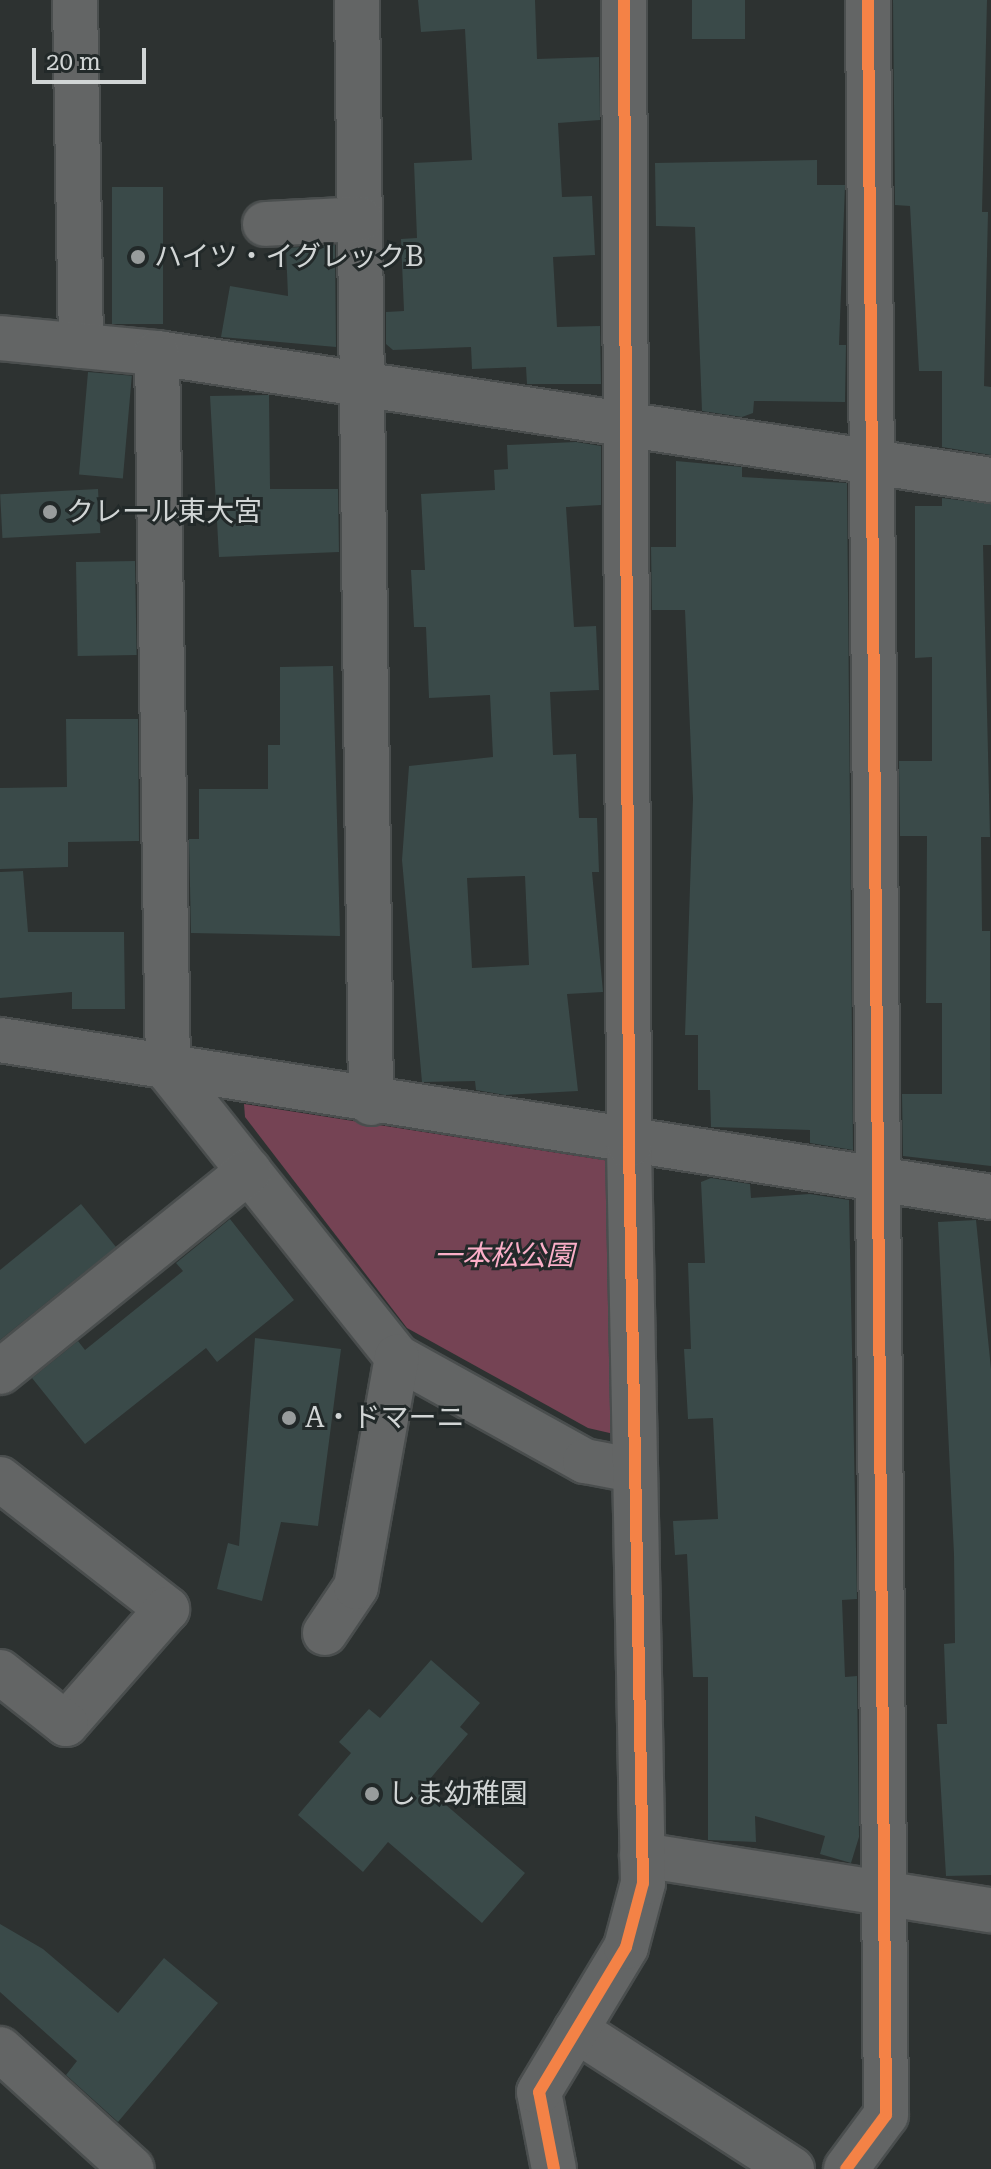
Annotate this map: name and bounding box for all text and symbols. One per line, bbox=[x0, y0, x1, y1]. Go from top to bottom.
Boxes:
scale bar bbox=[36, 32, 150, 82]
text: 20 m bbox=[46, 48, 101, 76]
place label: ハイツ・イグレックB bbox=[154, 240, 425, 274]
marker: ハイツ・イグレックB bbox=[129, 248, 147, 266]
place label: クレール東大宮 bbox=[66, 495, 262, 529]
marker: クレール東大宮 bbox=[41, 503, 59, 521]
park label: 一本松公園 bbox=[434, 1239, 574, 1273]
place label: A・ドマーニ bbox=[305, 1401, 465, 1435]
marker: A・ドマーニ bbox=[280, 1409, 298, 1427]
place label: しま幼稚園 bbox=[388, 1777, 528, 1811]
marker: しま幼稚園 bbox=[363, 1785, 381, 1803]

